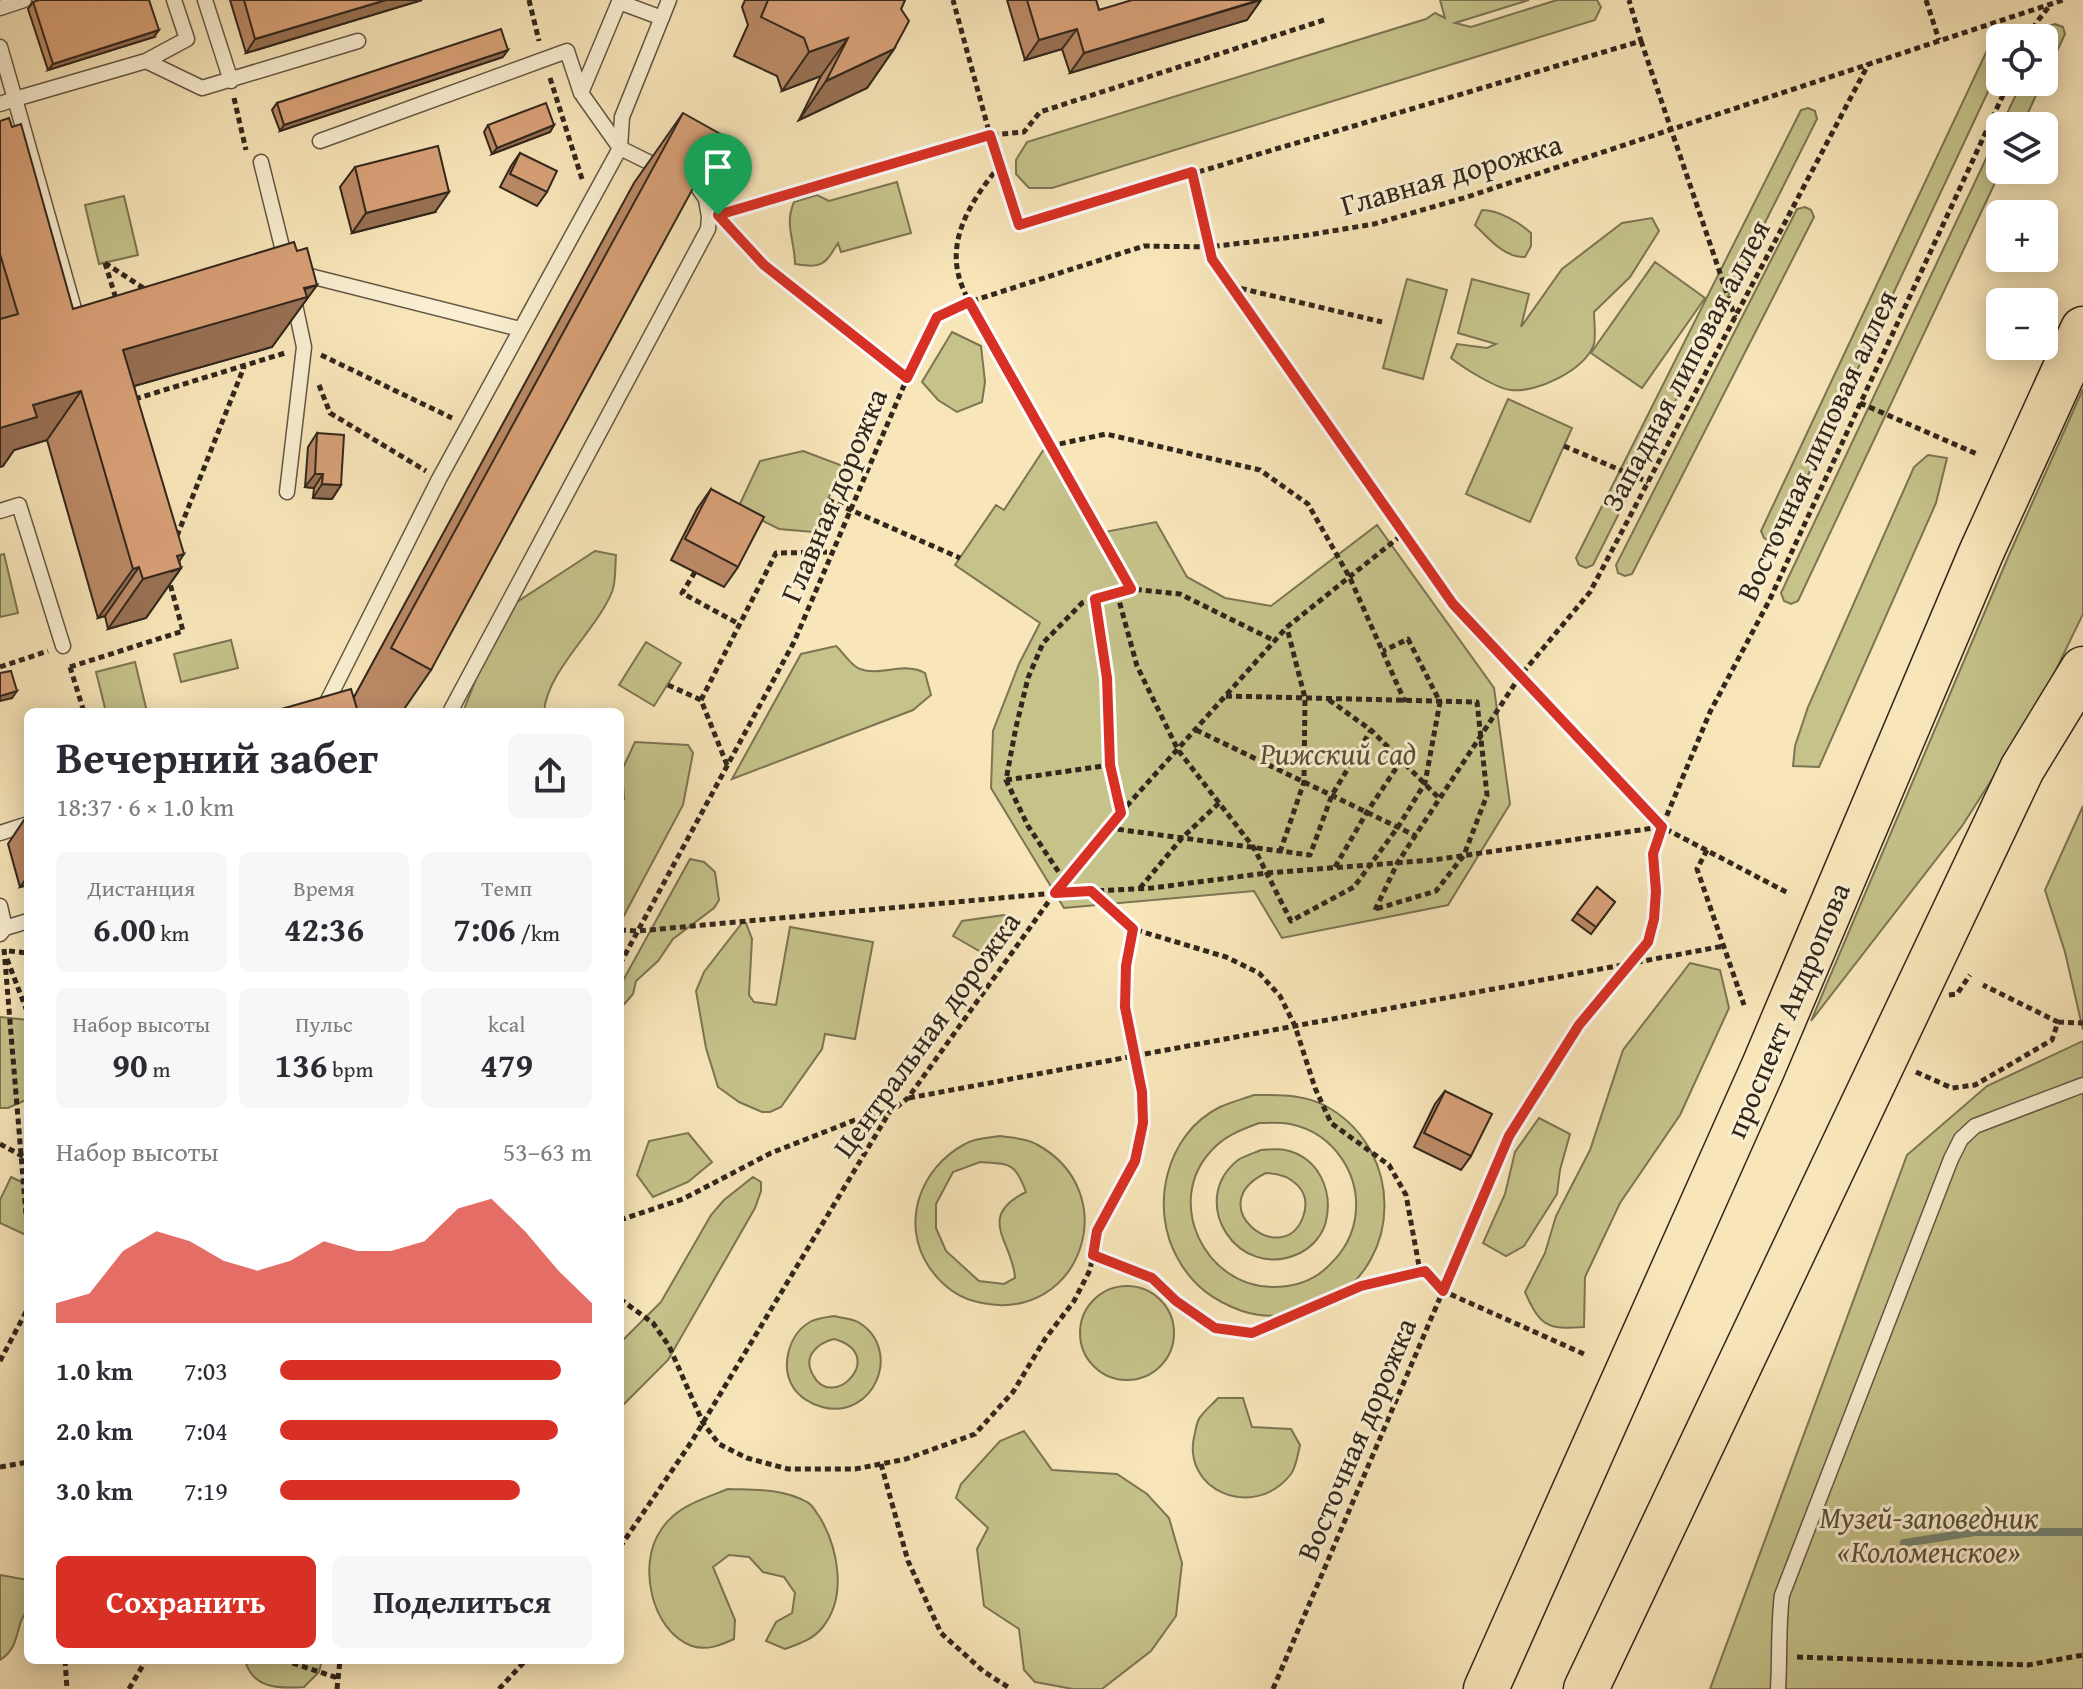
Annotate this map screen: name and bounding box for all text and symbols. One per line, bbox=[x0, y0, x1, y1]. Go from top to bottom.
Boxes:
map controls bbox=[1986, 24, 2058, 360]
button: locate bbox=[1986, 24, 2058, 96]
button: layers bbox=[1986, 112, 2058, 184]
street label: Главная дорожка bbox=[1335, 121, 1568, 227]
pin bbox=[684, 133, 752, 215]
icon: arrive bbox=[696, 145, 740, 189]
button: + bbox=[1986, 200, 2058, 272]
street label: Западная липовая аллея bbox=[1589, 211, 1781, 519]
street label: Восточная липовая аллея bbox=[1724, 282, 1908, 608]
button: − bbox=[1986, 288, 2058, 360]
street label: Главная дорожка bbox=[768, 381, 898, 609]
text: Вечерний забег bbox=[56, 725, 378, 789]
park label: Рижский сад bbox=[1259, 731, 1416, 775]
button: share bbox=[508, 734, 592, 818]
text: 18:37 · 6 × 1.0 km bbox=[56, 787, 234, 826]
text: Дистанция bbox=[88, 872, 195, 904]
text: Время bbox=[293, 872, 355, 904]
text: Темп bbox=[481, 872, 532, 904]
street label: проспект Андропова bbox=[1713, 875, 1861, 1145]
street label: Центральная дорожка bbox=[822, 901, 1031, 1166]
text: 6.00 bbox=[93, 904, 156, 953]
text: 42:36 bbox=[284, 904, 364, 953]
text: 7:06 bbox=[453, 904, 516, 953]
text: km bbox=[156, 917, 190, 949]
text: /km bbox=[516, 917, 560, 949]
text: Набор высоты bbox=[73, 1008, 210, 1040]
text: Пульс bbox=[295, 1008, 353, 1040]
text: kcal bbox=[488, 1008, 525, 1040]
text: 90 bbox=[112, 1040, 148, 1089]
text: 136 bbox=[275, 1040, 327, 1089]
text: 479 bbox=[480, 1040, 533, 1089]
text: m bbox=[148, 1053, 170, 1085]
text: bpm bbox=[327, 1053, 373, 1085]
text: Набор высоты bbox=[56, 1132, 218, 1171]
text: 53–63 m bbox=[503, 1132, 592, 1171]
street label: Восточная дорожка bbox=[1285, 1310, 1427, 1567]
text: 1.0 km bbox=[56, 1351, 133, 1390]
text: 7:03 bbox=[184, 1351, 228, 1390]
text: 2.0 km bbox=[56, 1411, 133, 1450]
text: 7:04 bbox=[184, 1411, 228, 1450]
text: 3.0 km bbox=[56, 1471, 133, 1510]
text: 7:19 bbox=[184, 1471, 228, 1510]
park label: Музей-заповедник «Коломенское» bbox=[1819, 1495, 2039, 1573]
button: Сохранить bbox=[56, 1556, 316, 1648]
button: Поделиться bbox=[332, 1556, 592, 1648]

